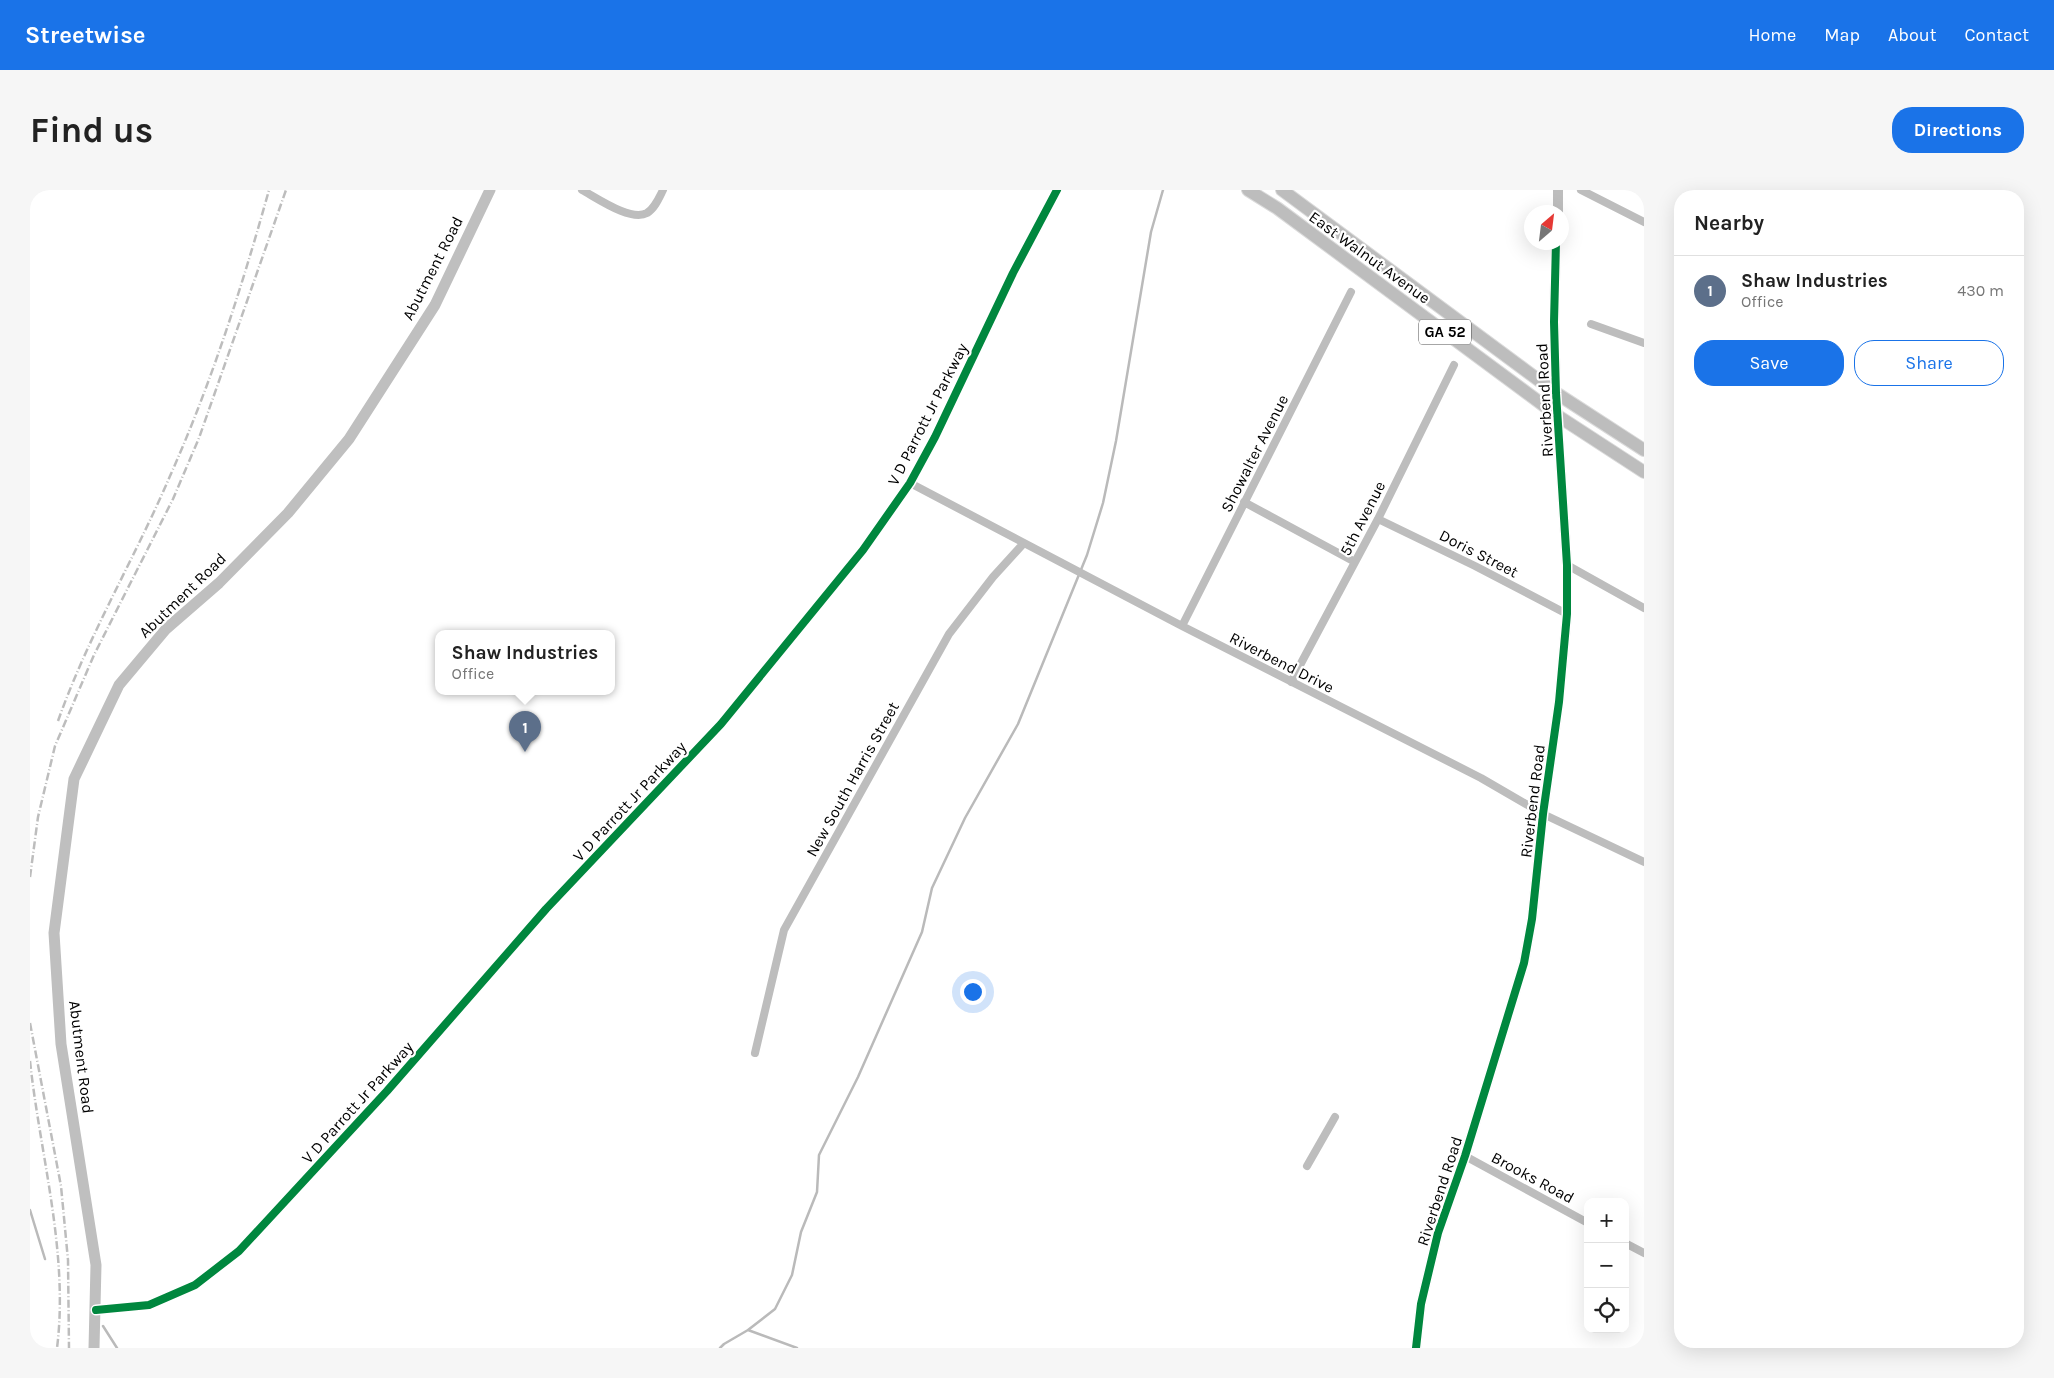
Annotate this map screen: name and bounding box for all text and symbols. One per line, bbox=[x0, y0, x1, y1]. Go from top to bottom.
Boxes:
text: Streetwise bbox=[25, 21, 146, 49]
text: Home bbox=[1748, 24, 1796, 46]
text: Map bbox=[1824, 24, 1860, 46]
text: About bbox=[1888, 24, 1937, 46]
text: Contact bbox=[1965, 24, 2029, 46]
button: Directions bbox=[1892, 107, 2024, 153]
text: Find us bbox=[30, 110, 153, 151]
north arrow bbox=[1524, 205, 1569, 250]
street label: East Walnut Avenue bbox=[1306, 207, 1434, 308]
text: Nearby bbox=[1694, 211, 1764, 235]
street label: Abutment Road bbox=[398, 213, 467, 323]
text: Shaw Industries bbox=[1741, 270, 1888, 292]
text: 1 bbox=[1707, 281, 1713, 300]
text: 430 m bbox=[1957, 281, 2004, 300]
text: Office bbox=[1741, 292, 1784, 311]
road number: GA 52 bbox=[1419, 320, 1471, 344]
street label: V D Parrott Jr Parkway bbox=[883, 339, 972, 489]
button: Save bbox=[1694, 340, 1844, 386]
button: Share bbox=[1854, 340, 2004, 386]
street label: Riverbend Road bbox=[1532, 343, 1557, 457]
street label: Showalter Avenue bbox=[1217, 391, 1292, 515]
street label: 5th Avenue bbox=[1336, 478, 1389, 559]
street label: Doris Street bbox=[1436, 525, 1521, 581]
street label: Abutment Road bbox=[135, 549, 230, 642]
street label: Riverbend Drive bbox=[1226, 628, 1337, 697]
popup bbox=[435, 630, 615, 695]
text: Shaw Industries bbox=[452, 642, 598, 664]
text: Office bbox=[452, 664, 494, 683]
street label: New South Harris Street bbox=[802, 698, 903, 860]
pin: 1 bbox=[509, 711, 541, 752]
street label: V D Parrott Jr Parkway bbox=[569, 737, 690, 865]
street label: Riverbend Road bbox=[1516, 743, 1549, 859]
your location bbox=[960, 979, 986, 1005]
street label: Abutment Road bbox=[65, 999, 98, 1115]
street label: V D Parrott Jr Parkway bbox=[298, 1037, 417, 1167]
street label: Riverbend Road bbox=[1413, 1134, 1466, 1248]
street label: Brooks Road bbox=[1488, 1148, 1578, 1207]
map controls bbox=[1584, 1198, 1629, 1333]
button: + bbox=[1584, 1198, 1629, 1243]
button: − bbox=[1584, 1243, 1629, 1288]
button: locate bbox=[1584, 1288, 1629, 1333]

